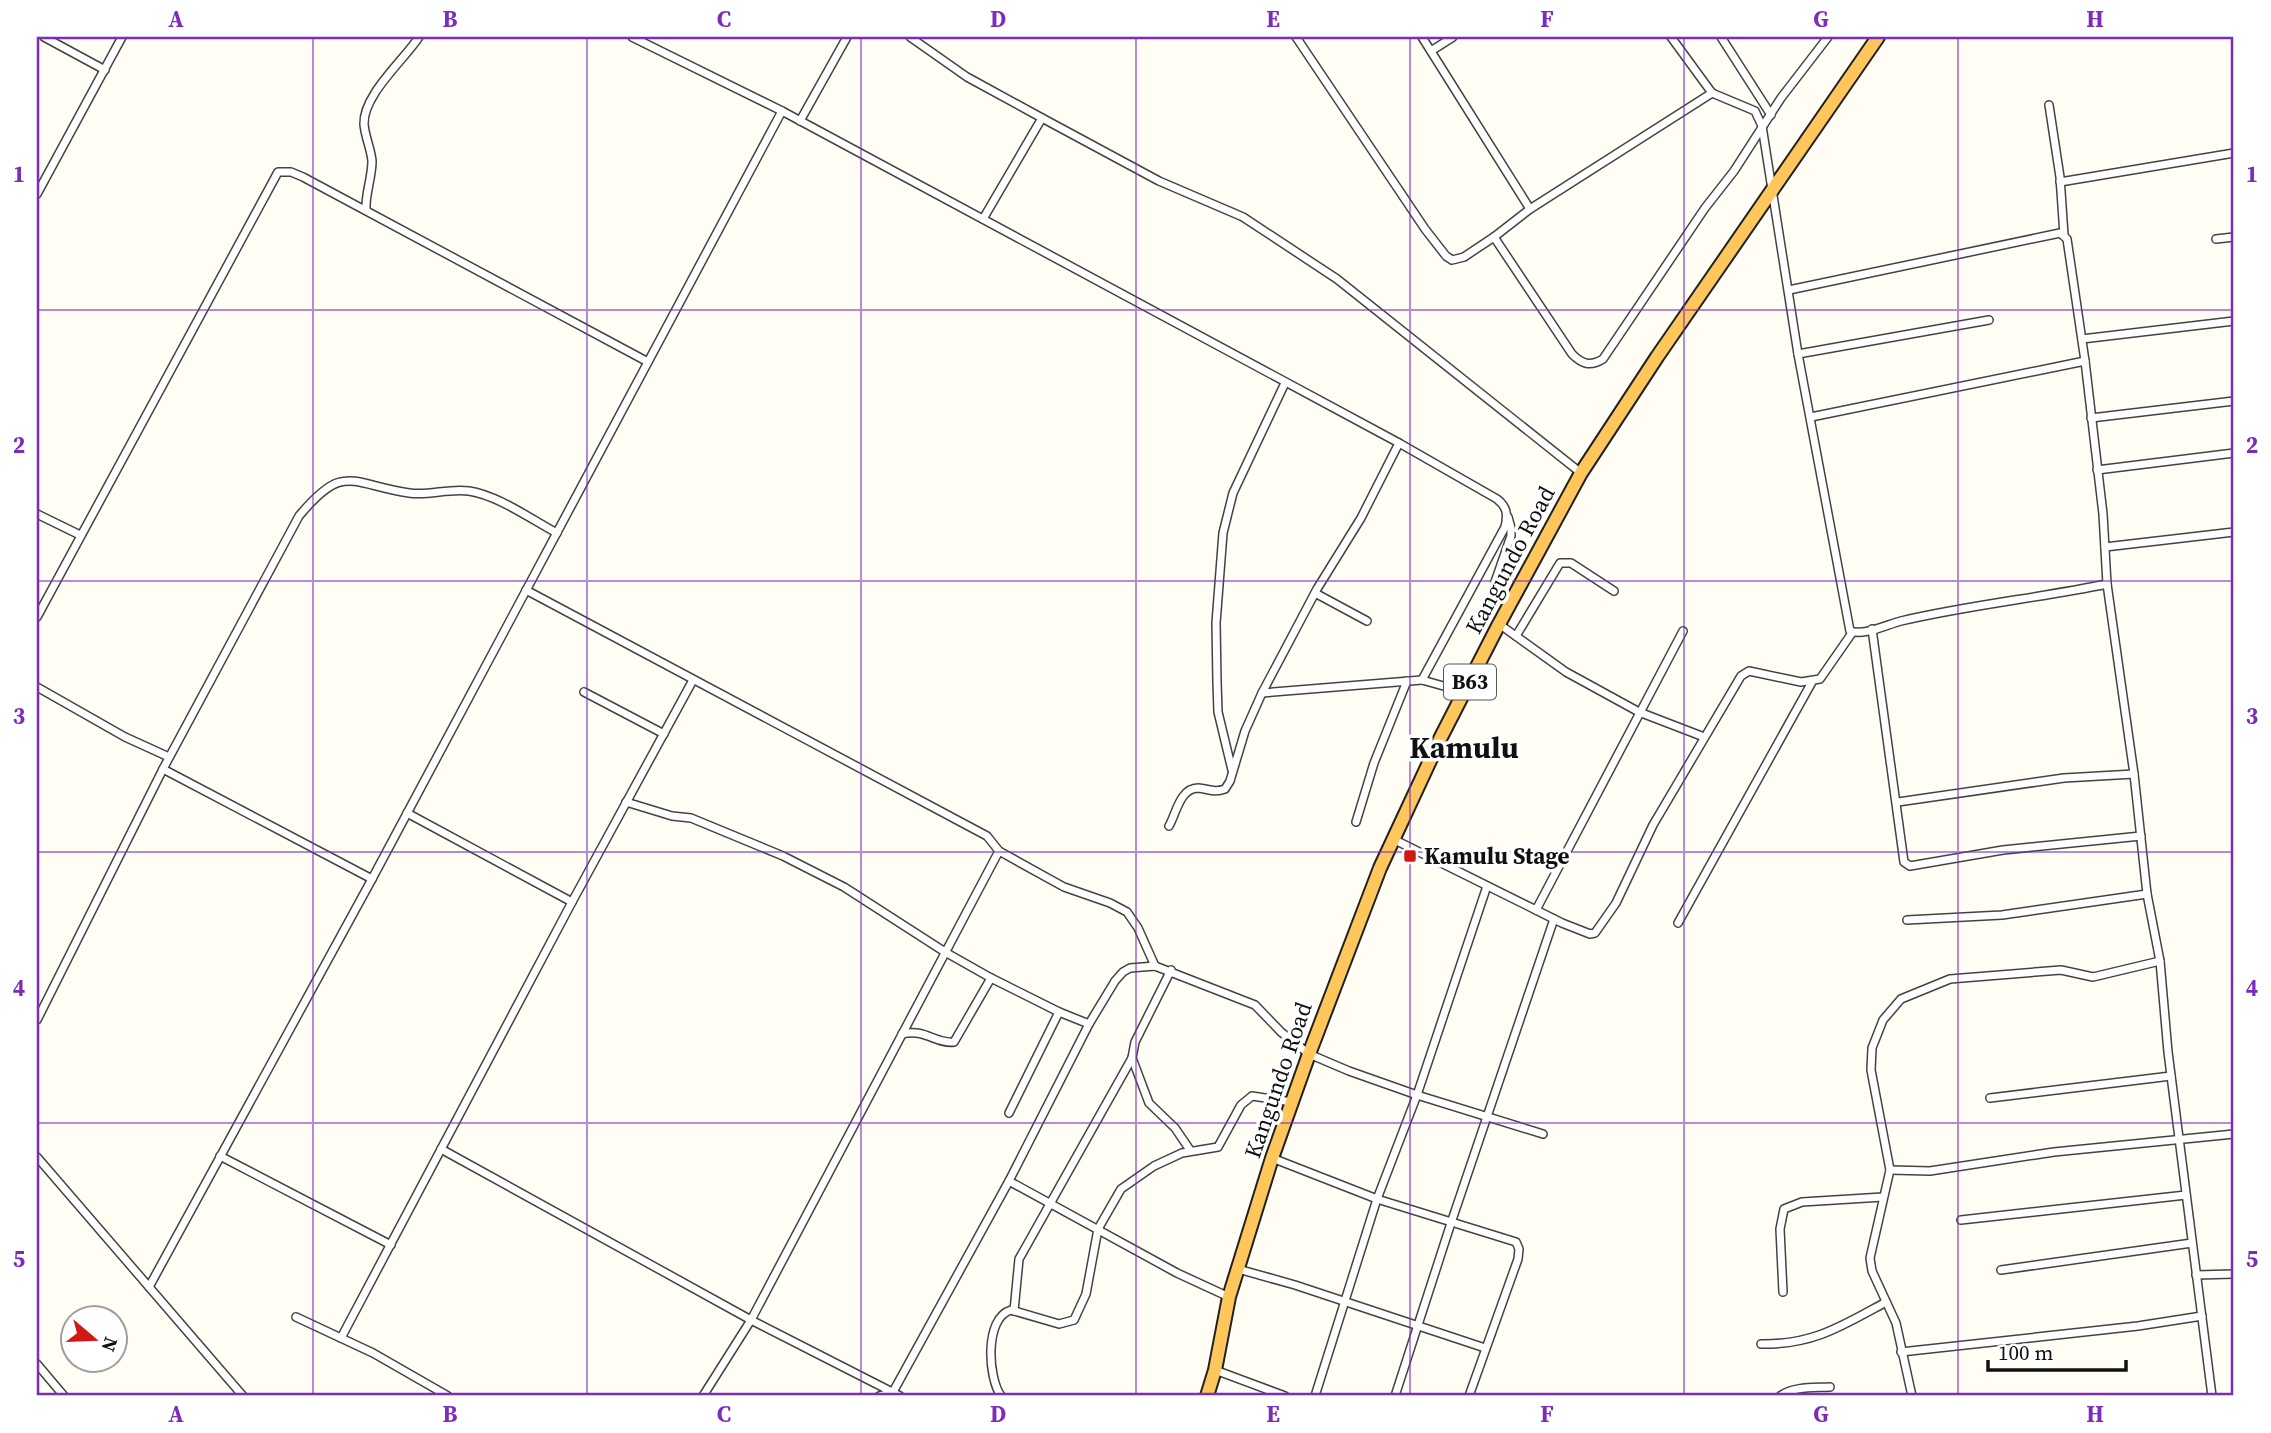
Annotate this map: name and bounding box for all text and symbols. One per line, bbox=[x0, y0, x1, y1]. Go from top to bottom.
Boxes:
text: A bbox=[168, 3, 184, 35]
text: B bbox=[443, 3, 458, 35]
text: C bbox=[717, 3, 731, 35]
text: D bbox=[990, 3, 1006, 35]
text: E bbox=[1266, 3, 1280, 35]
text: F bbox=[1540, 3, 1554, 35]
text: G bbox=[1813, 3, 1829, 35]
text: H bbox=[2086, 3, 2104, 35]
text: 1 bbox=[13, 158, 25, 190]
text: 1 bbox=[2246, 158, 2258, 190]
text: 2 bbox=[13, 429, 25, 461]
text: 2 bbox=[2246, 429, 2258, 461]
street label: Kangundo Road bbox=[1458, 481, 1562, 639]
road number: B63 bbox=[1444, 664, 1496, 700]
text: 3 bbox=[13, 700, 25, 732]
text: 3 bbox=[2246, 700, 2258, 732]
district label: Kamulu bbox=[1409, 727, 1519, 768]
place label: Kamulu Stage bbox=[1424, 840, 1570, 872]
marker: Kamulu Stage bbox=[1402, 848, 1418, 864]
text: 4 bbox=[13, 972, 25, 1004]
text: 4 bbox=[2246, 972, 2258, 1004]
street label: Kangundo Road bbox=[1236, 998, 1320, 1162]
text: 5 bbox=[13, 1243, 25, 1275]
text: 5 bbox=[2246, 1243, 2258, 1275]
north arrow bbox=[60, 1304, 130, 1374]
scale bar bbox=[1988, 1328, 2126, 1372]
text: N bbox=[95, 1334, 125, 1355]
text: 100 m bbox=[1998, 1338, 2053, 1367]
text: A bbox=[168, 1398, 184, 1430]
text: B bbox=[443, 1398, 458, 1430]
text: C bbox=[717, 1398, 731, 1430]
text: D bbox=[990, 1398, 1006, 1430]
text: E bbox=[1266, 1398, 1280, 1430]
text: F bbox=[1540, 1398, 1554, 1430]
text: G bbox=[1813, 1398, 1829, 1430]
text: H bbox=[2086, 1398, 2104, 1430]

